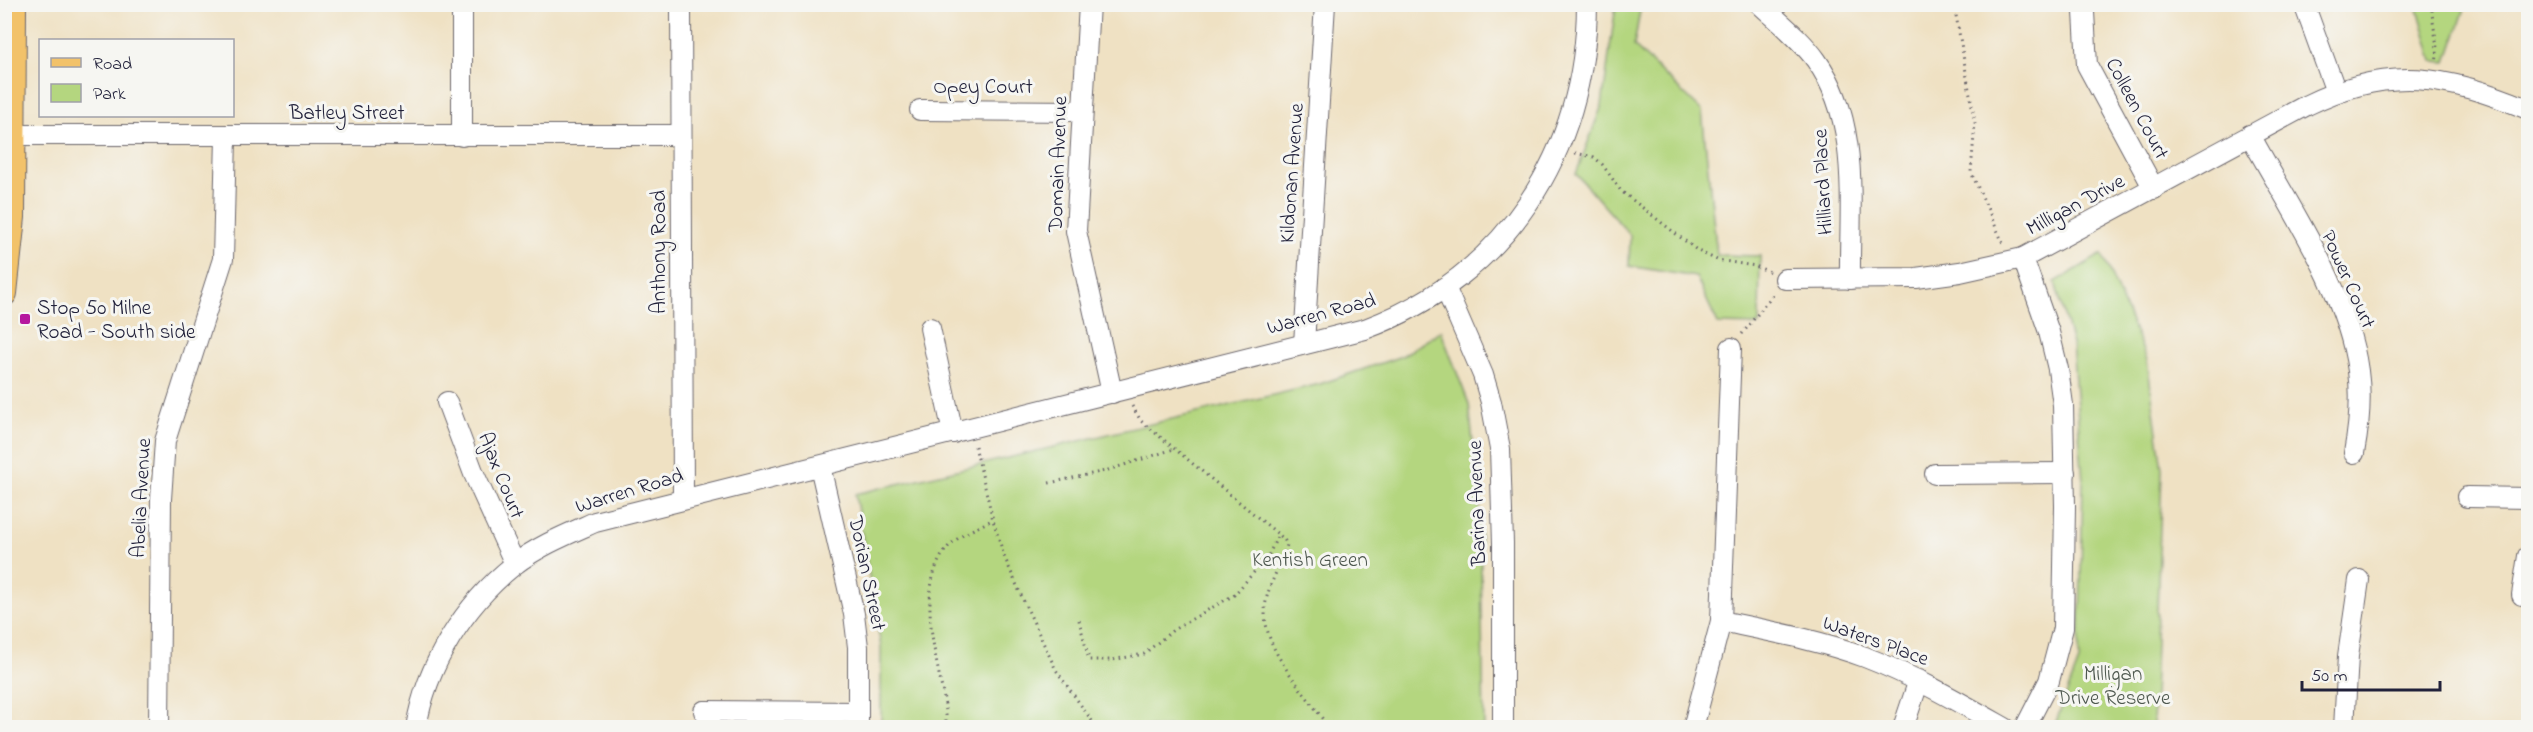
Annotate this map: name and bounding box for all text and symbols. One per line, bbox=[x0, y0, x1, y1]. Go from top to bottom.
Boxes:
legend bbox=[39, 39, 234, 117]
text: Road bbox=[93, 52, 132, 78]
street label: Colleen Court bbox=[2097, 53, 2176, 165]
street label: Opey Court bbox=[933, 73, 1033, 105]
text: Park bbox=[93, 82, 126, 108]
street label: Domain Avenue bbox=[1042, 95, 1076, 234]
street label: Batley Street bbox=[288, 99, 405, 131]
street label: Kildonan Avenue bbox=[1273, 102, 1313, 244]
street label: Hilliard Place bbox=[1806, 127, 1842, 236]
street label: Milligan Drive bbox=[2021, 167, 2132, 246]
street label: Anthony Road bbox=[645, 190, 677, 314]
street label: Power Court bbox=[2312, 226, 2382, 334]
street label: Warren Road bbox=[1264, 286, 1379, 344]
place label: Stop 50 Milne Road - South side bbox=[37, 294, 196, 348]
marker: Stop 50 Milne Road - South side bbox=[18, 312, 32, 326]
street label: Ajax Court bbox=[469, 428, 531, 524]
street label: Abelia Avenue bbox=[124, 437, 160, 559]
street label: Barina Avenue bbox=[1461, 439, 1495, 567]
street label: Warren Road bbox=[572, 461, 687, 523]
street label: Dorian Street bbox=[839, 512, 893, 634]
park label: Kentish Green bbox=[1252, 546, 1368, 576]
street label: Waters Place bbox=[1818, 609, 1933, 675]
scale bar bbox=[2302, 654, 2440, 692]
park label: Milligan Drive Reserve bbox=[2055, 660, 2171, 714]
text: 50 m bbox=[2311, 664, 2348, 690]

